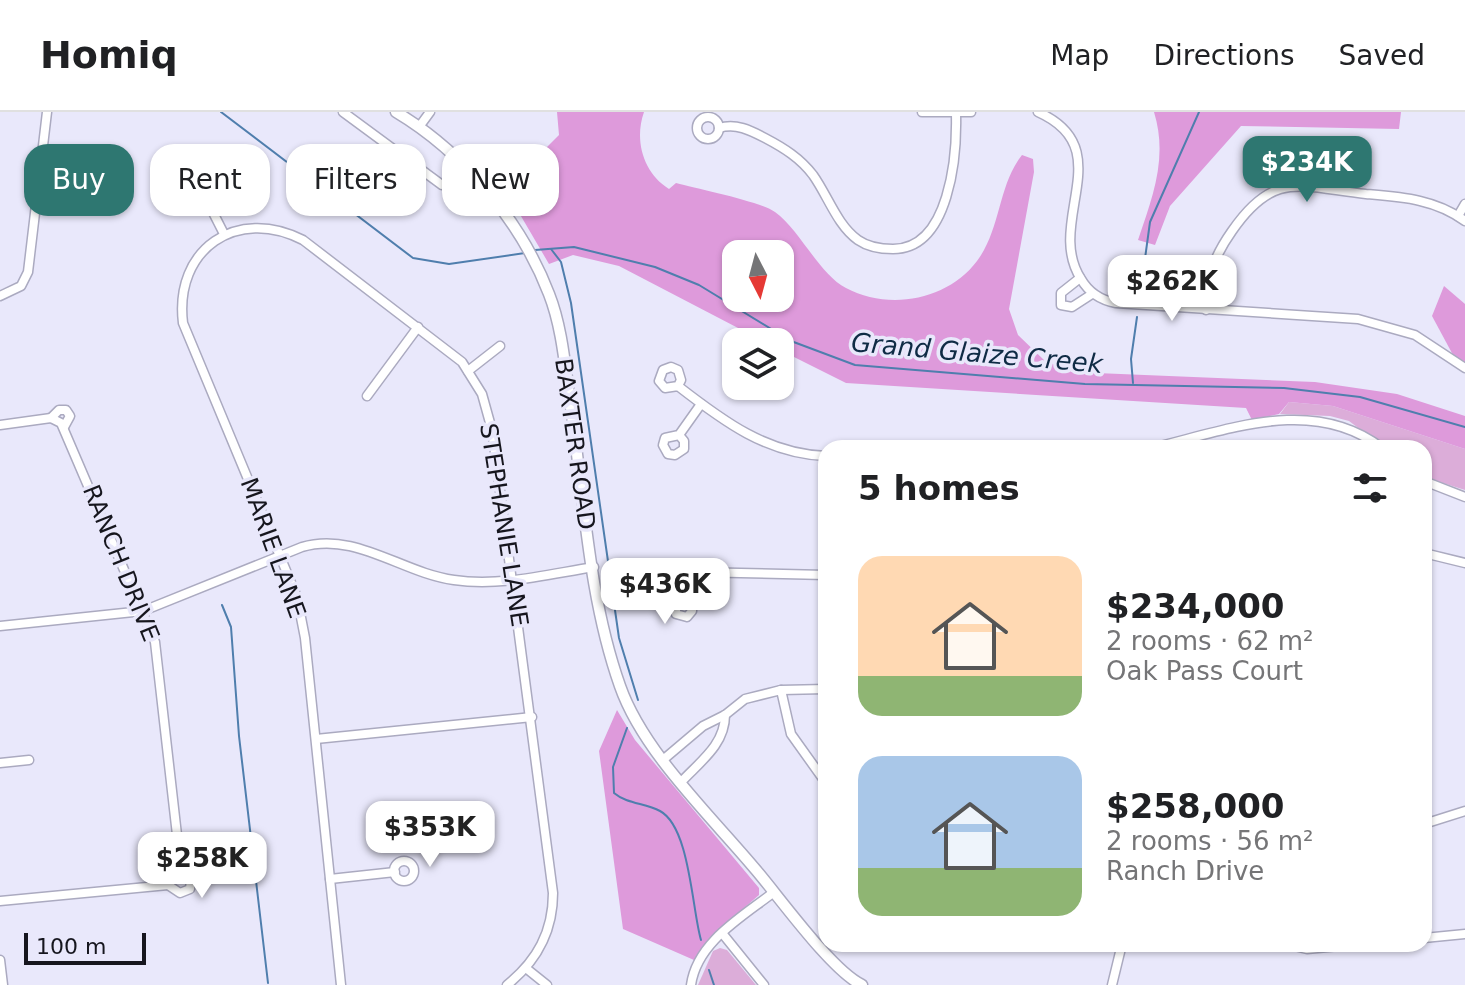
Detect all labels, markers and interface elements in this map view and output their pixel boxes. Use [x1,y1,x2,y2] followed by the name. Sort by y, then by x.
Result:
[40,33,178,77] text: Homiq
[1050,39,1109,72] text: Map
[1153,39,1294,72] text: Directions
[1338,39,1425,72] text: Saved
[1251,136,1363,204] pin: $234K
[24,144,134,216] chip: Buy
[150,144,270,216] chip: Rent
[286,144,426,216] chip: Filters
[442,144,559,216] chip: New
[1261,147,1353,177] text: $234K
[722,240,794,312] north arrow
[722,240,794,400] map controls
[1116,255,1228,323] pin: $262K
[1126,266,1218,296] text: $262K
[850,327,1105,379] water label: Grand Glaize Creek
[722,328,794,400] button: layers
[549,356,601,532] street label: BAXTER ROAD
[474,421,534,629] street label: STEPHANIE LANE
[1348,466,1392,510] icon: filters
[858,468,1020,508] text: 5 homes
[235,474,311,622] street label: MARIE LANE
[77,481,165,645] street label: RANCH DRIVE
[609,558,721,626] pin: $436K
[619,569,711,599] text: $436K
[1106,586,1285,626] text: $234,000
[922,588,1018,684] icon: home
[1106,626,1314,656] text: 2 rooms · 62 m²
[1106,656,1303,686] text: Oak Pass Court
[1106,786,1285,826] text: $258,000
[922,788,1018,884] icon: home
[374,801,486,869] pin: $353K
[384,812,476,842] text: $353K
[1106,826,1314,856] text: 2 rooms · 56 m²
[146,832,258,900] pin: $258K
[156,843,248,873] text: $258K
[1106,856,1264,886] text: Ranch Drive
[24,929,146,965] scale bar
[36,934,106,959] text: 100 m

